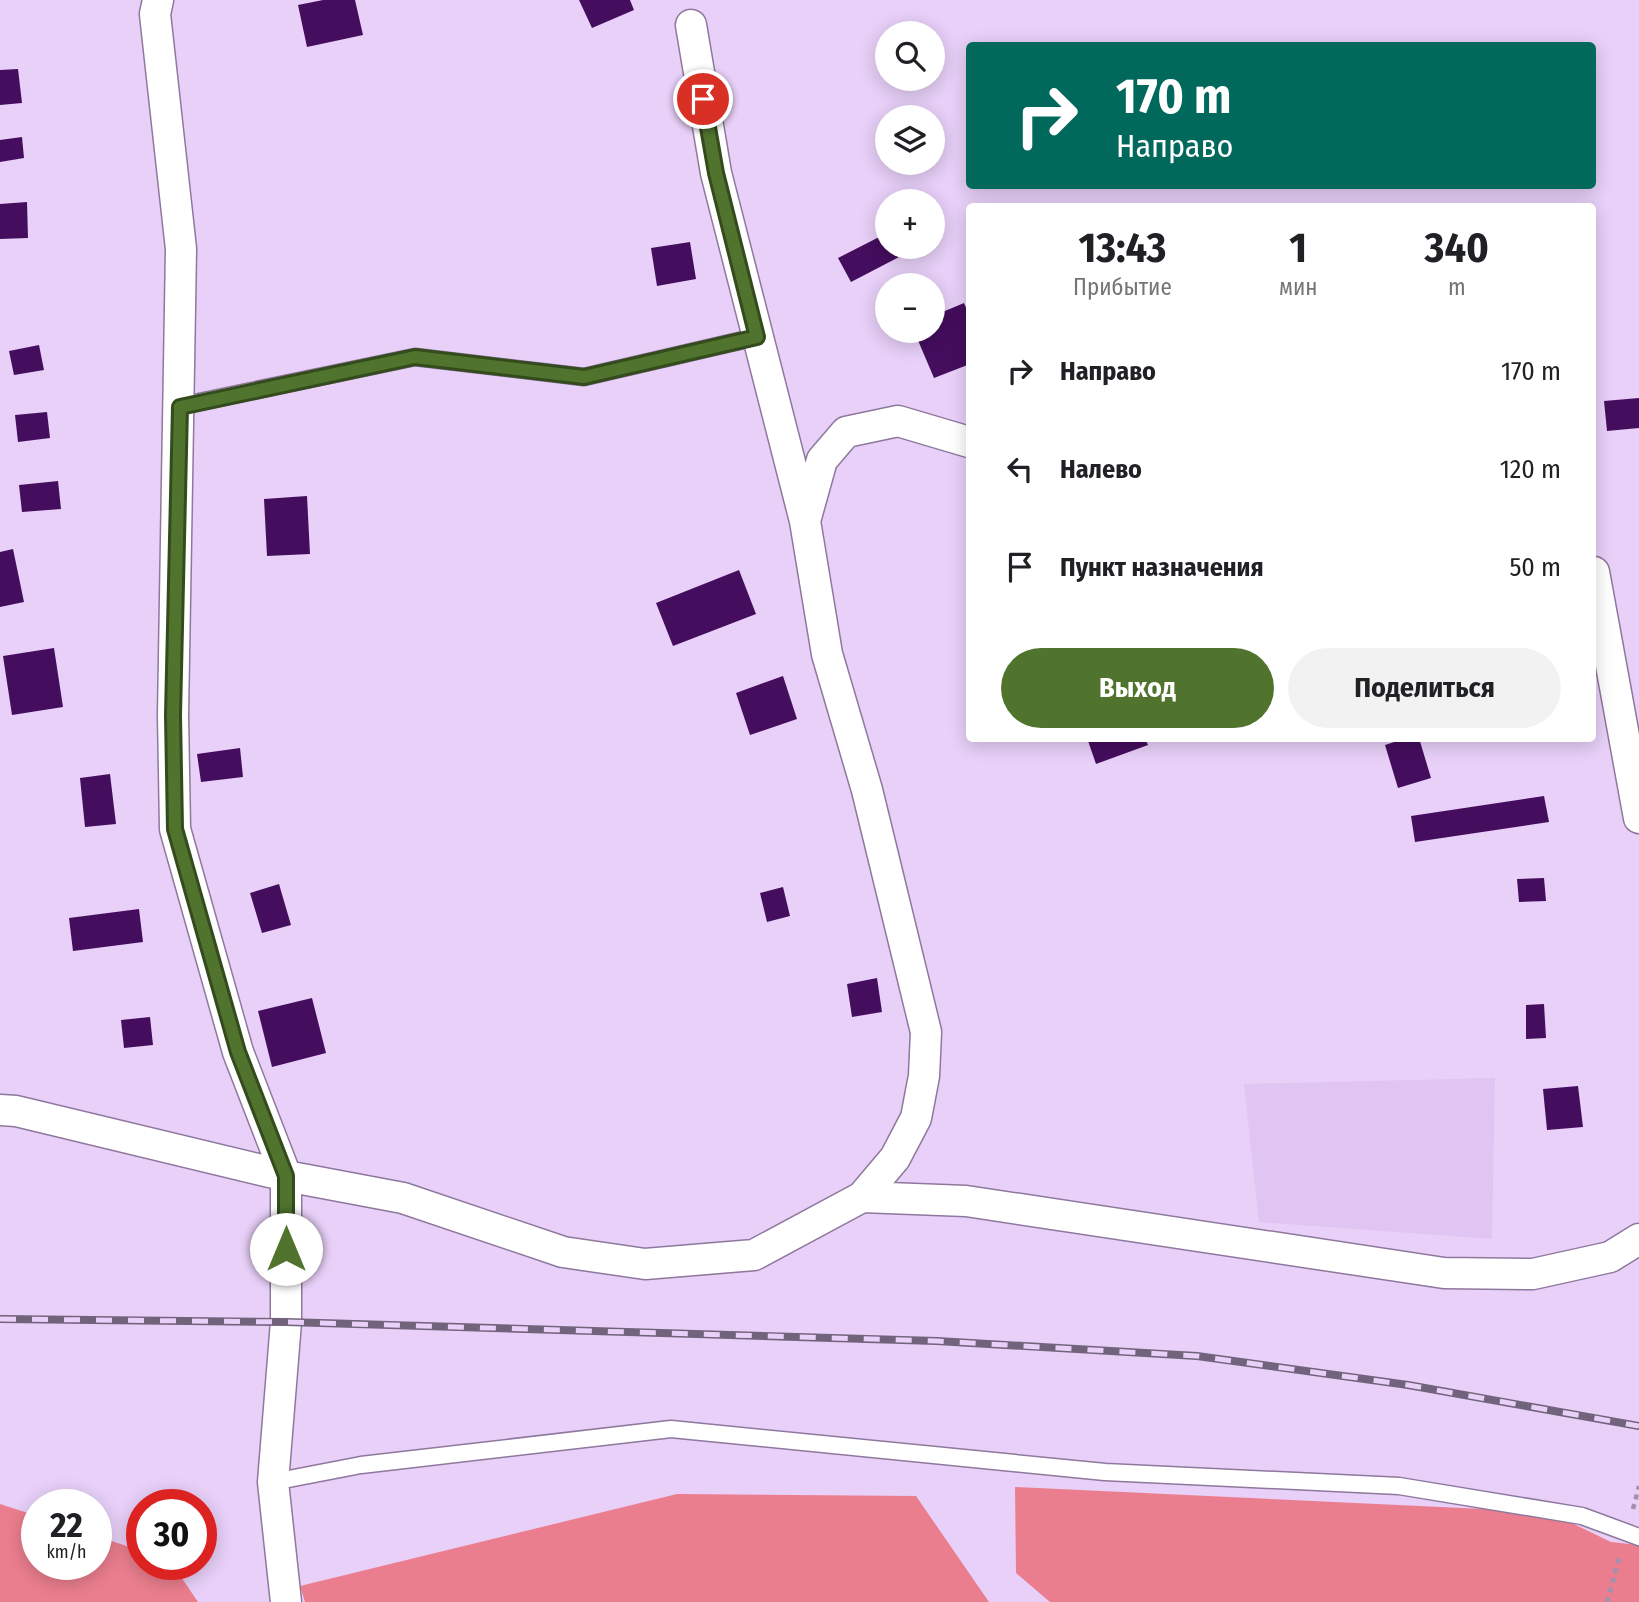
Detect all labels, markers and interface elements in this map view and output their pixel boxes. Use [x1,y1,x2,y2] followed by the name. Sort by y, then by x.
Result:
[875,21,945,343] map controls
[875,21,945,91] button: search
[1116,67,1232,126] text: 170 m
[673,69,733,129] pin
[1001,70,1092,161] icon: right
[684,80,722,118] icon: arrive
[875,105,945,175] button: layers
[1116,127,1233,165] text: Направо
[875,189,945,259] button: +
[1078,223,1166,273] text: 13:43
[1289,223,1307,273] text: 1
[1425,223,1489,273] text: 340
[875,273,945,343] button: −
[1073,273,1172,301] text: Прибытие
[1279,273,1318,301] text: мин
[1448,273,1466,301] text: m
[1001,352,1039,390] icon: right
[1060,356,1156,387] text: Направо
[1501,356,1561,387] text: 170 m
[1001,450,1039,488] icon: left
[1060,454,1142,485] text: Налево
[1500,454,1561,485] text: 120 m
[1001,548,1039,586] icon: arrive
[1060,552,1264,583] text: Пункт назначения
[1509,552,1561,583] text: 50 m
[1001,648,1274,728] button: Выход
[1288,648,1561,728] button: Поделиться
[249,1212,323,1286] position arrow
[126,1489,217,1580] speed limit sign: 30
[50,1504,83,1546] text: 22
[46,1541,87,1563] text: km/h

